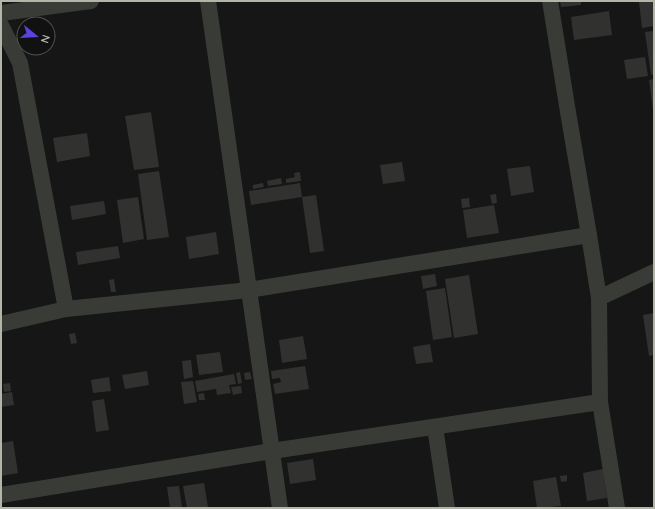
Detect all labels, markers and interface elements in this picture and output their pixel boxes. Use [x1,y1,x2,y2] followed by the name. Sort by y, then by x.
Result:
[16,16,56,56] north arrow
[38,33,53,45] text: N

